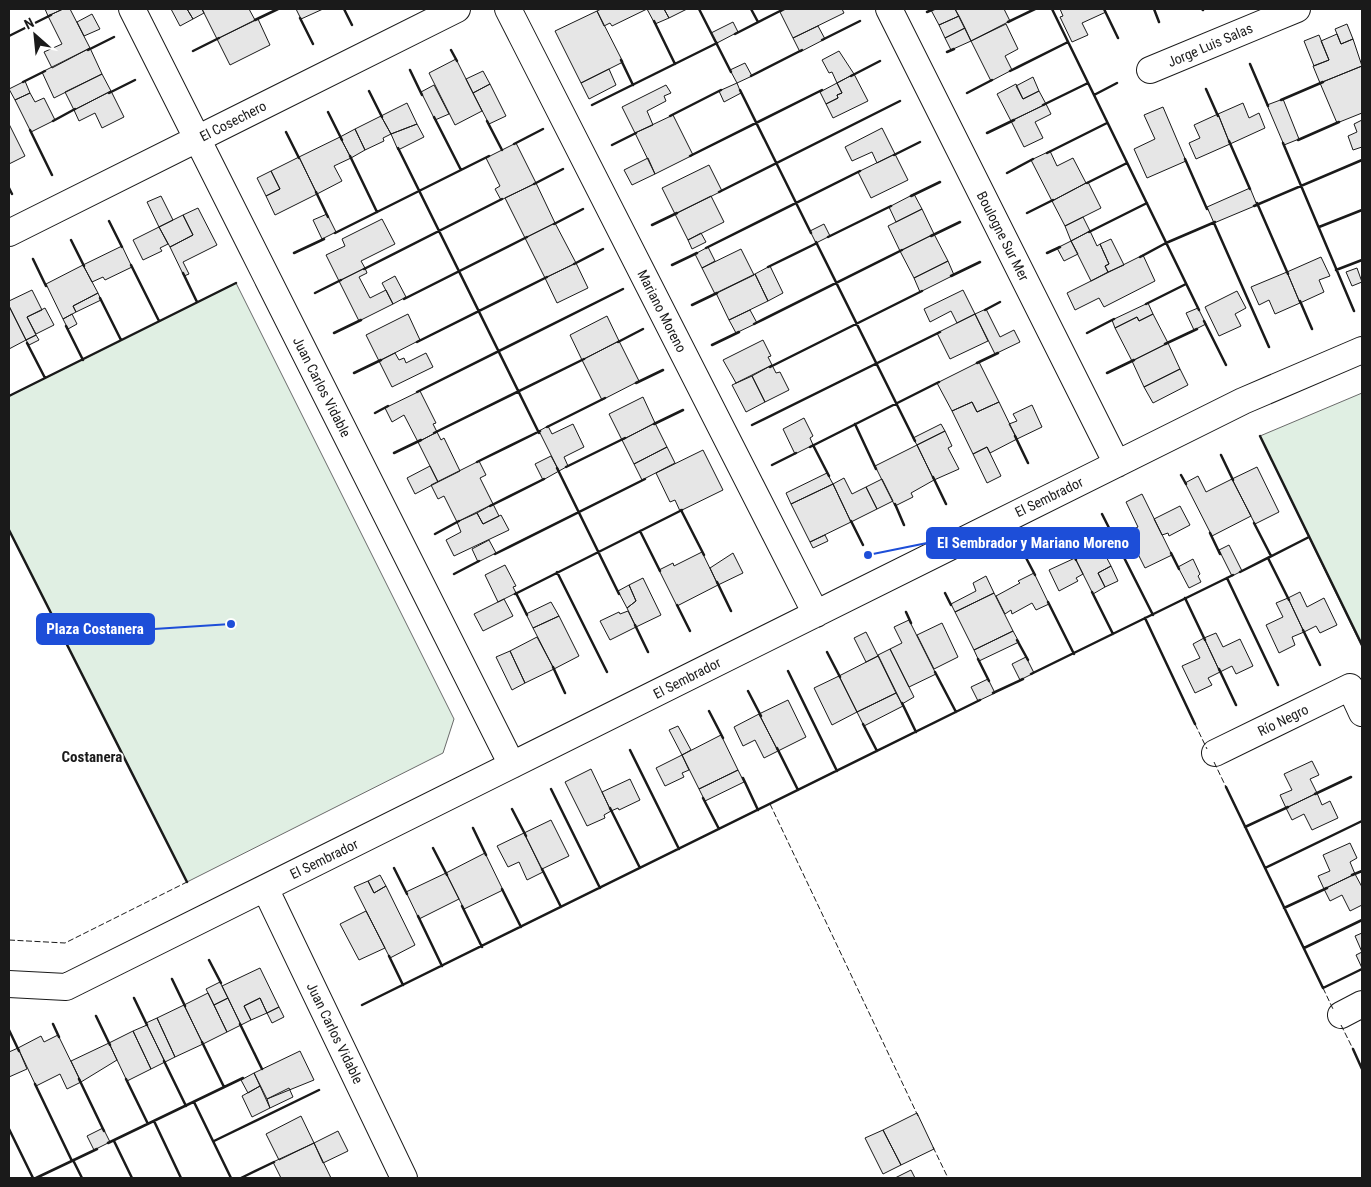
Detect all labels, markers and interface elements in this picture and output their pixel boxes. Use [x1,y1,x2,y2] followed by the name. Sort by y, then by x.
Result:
[10,10,60,60] north arrow
[22,14,37,32] text: N
[1165,20,1255,70] street label: Jorge Luis Salas
[197,97,269,145] street label: El Cosechero
[974,189,1032,283] street label: Boulogne Sur Mer
[634,267,690,355] street label: Mariano Moreno
[290,334,354,440] street label: Juan Carlos Vidable
[1012,474,1086,520] street label: El Sembrador
[927,528,1139,558] callout: El Sembrador y Mariano Moreno
[937,534,1129,552] text: El Sembrador y Mariano Moreno
[37,614,154,644] callout: Plaza Costanera
[46,620,144,638] text: Plaza Costanera
[651,654,723,702] street label: El Sembrador
[1255,701,1311,739] street label: Río Negro
[62,748,122,766] district label: Costanera
[287,836,361,882] street label: El Sembrador
[304,980,367,1087] street label: Juan Carlos Vidable

